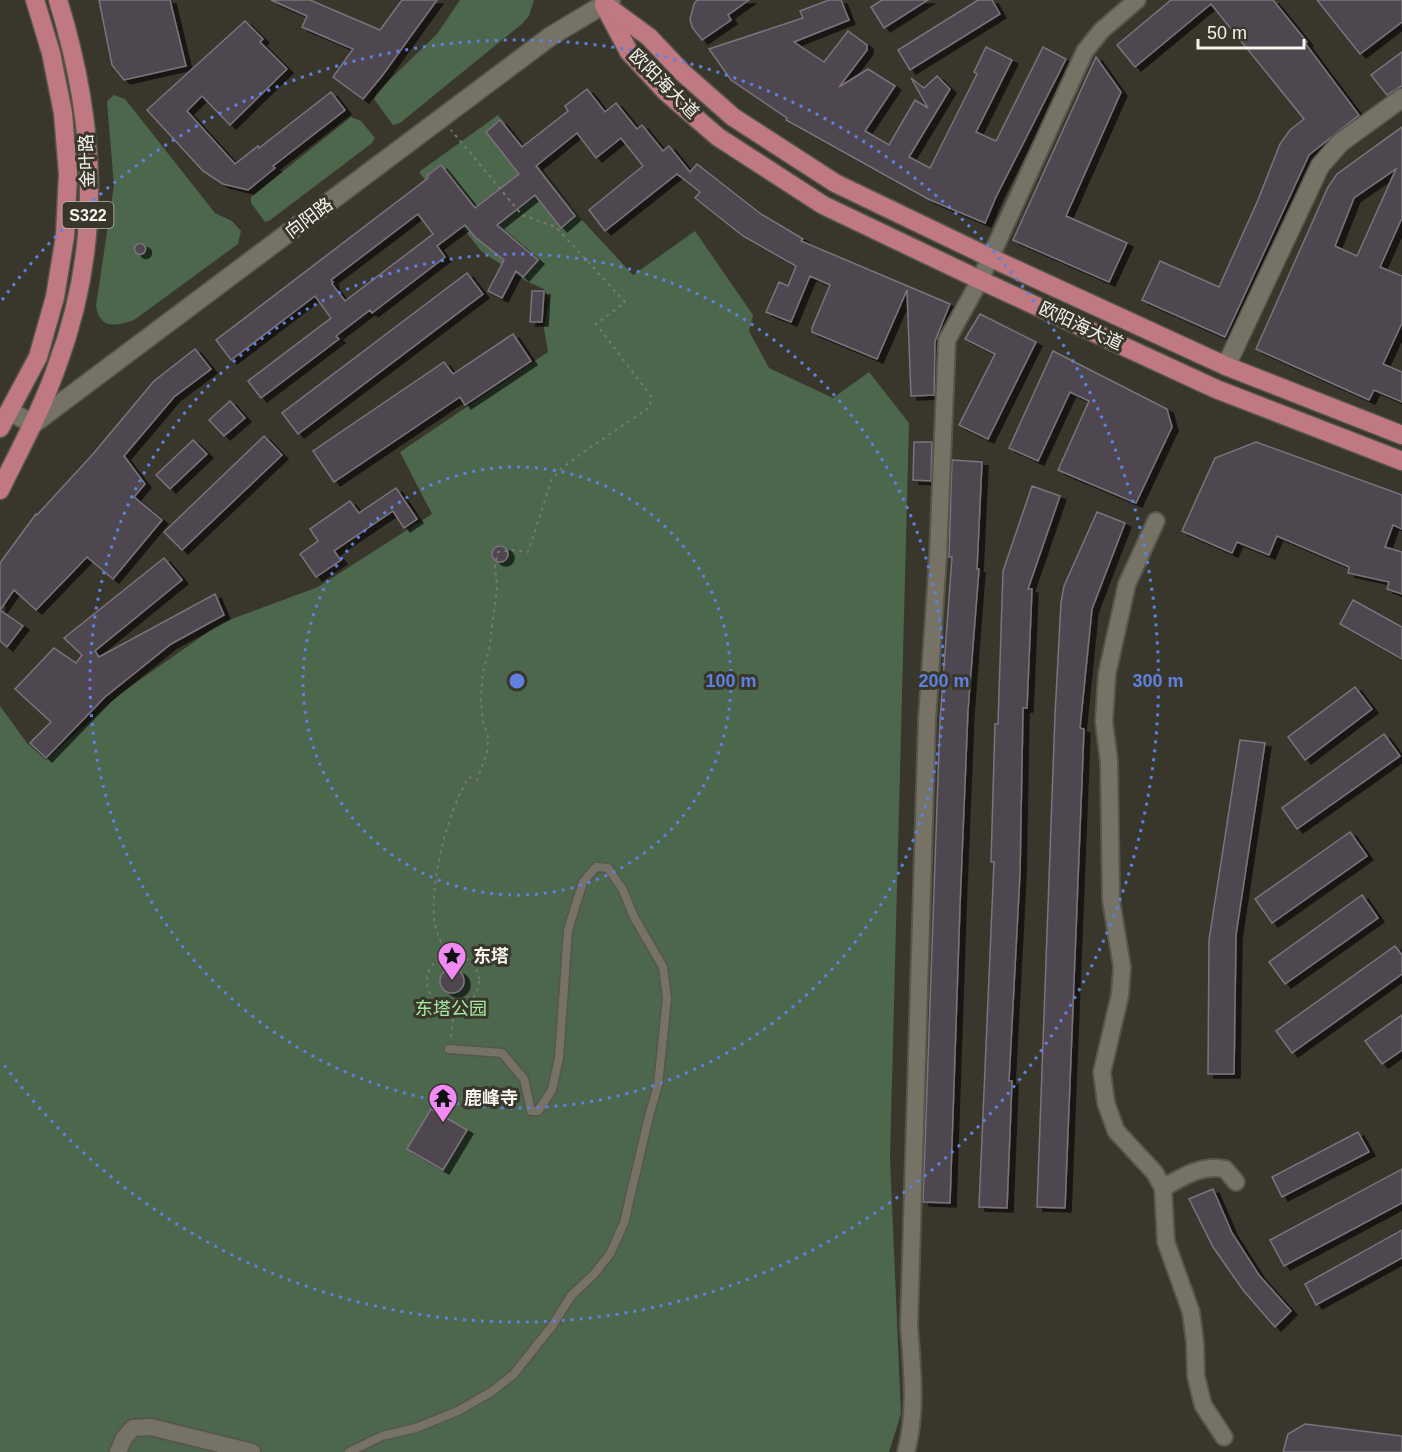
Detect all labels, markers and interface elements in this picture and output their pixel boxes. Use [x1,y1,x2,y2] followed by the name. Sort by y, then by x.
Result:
[1198,12,1304,50] scale bar
[1207,23,1247,43] text: 50 m
[625,45,703,123] street label: 欧阳海大道
[76,134,98,188] street label: 金叶路
[281,194,337,242] street label: 向阳路
[62,202,113,228] road number: S322
[1036,298,1126,354] street label: 欧阳海大道
[507,671,527,691] centre of rings
[705,671,757,691] text: 100 m
[918,671,970,691] text: 200 m
[1132,671,1184,691] text: 300 m
[436,940,468,982] place icon: 东塔
[473,946,509,966] place label: 东塔
[415,999,487,1019] park label: 东塔公园
[427,1082,459,1124] temple icon: 鹿峰寺
[464,1088,518,1108] place label: 鹿峰寺

